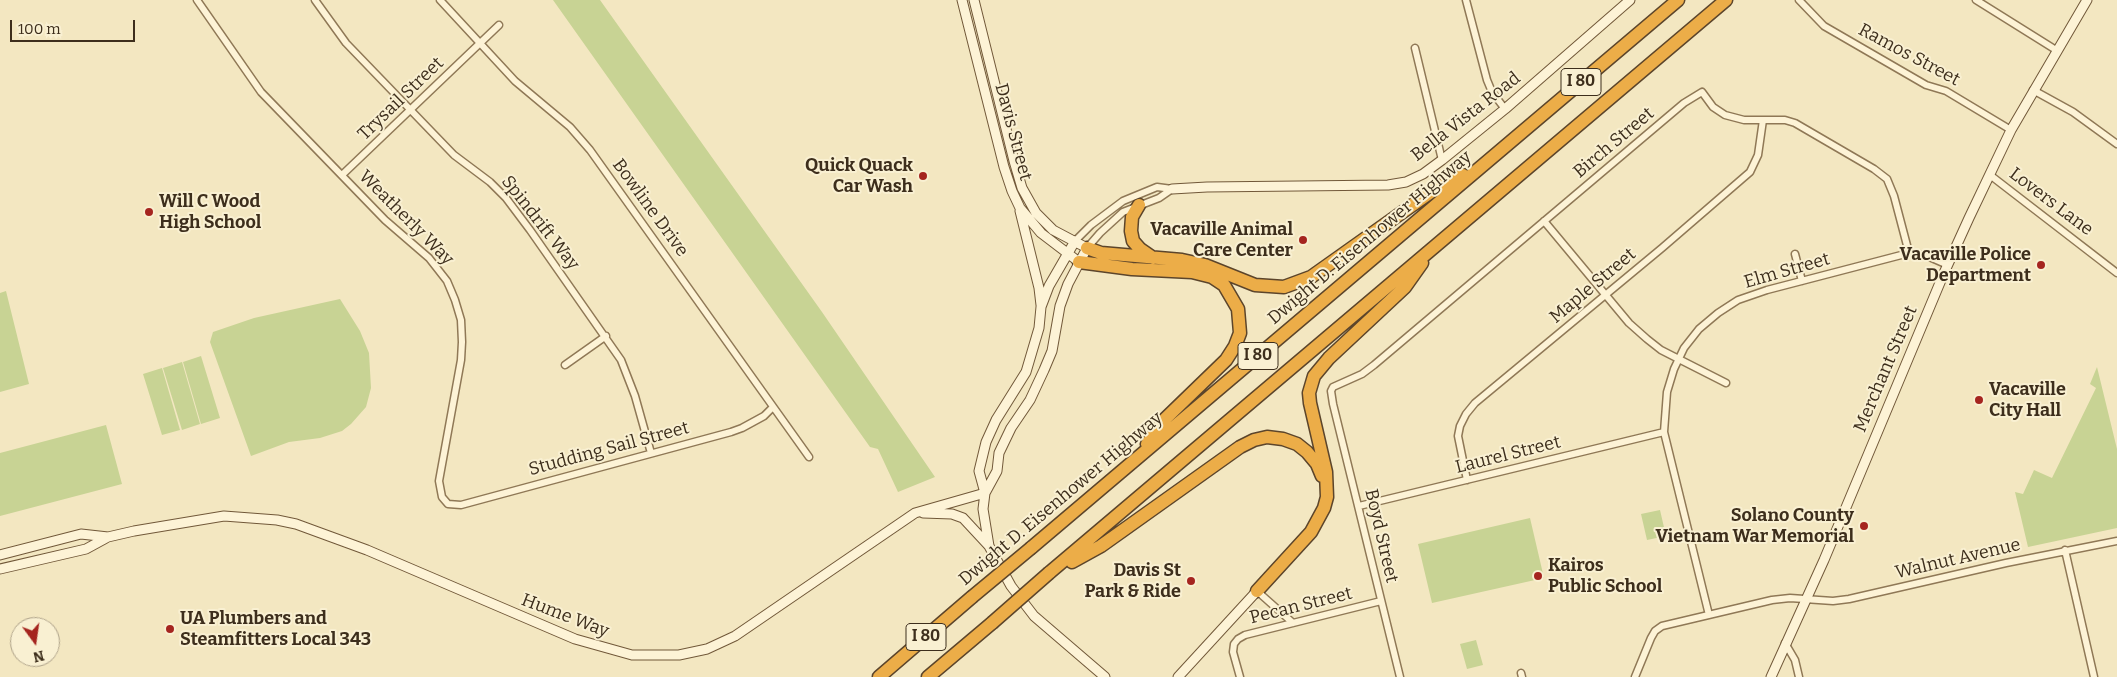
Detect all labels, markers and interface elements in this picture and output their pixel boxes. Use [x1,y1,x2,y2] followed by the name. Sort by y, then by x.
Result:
[12,10,138,42] scale bar
[1855,19,1963,91] street label: Ramos Street
[18,20,61,38] text: 100 m
[354,53,448,145] street label: Trysail Street
[1407,68,1525,166] street label: Bella Vista Road
[1561,68,1601,95] road number: I 80
[990,81,1036,183] street label: Davis Street
[1569,103,1659,183] street label: Birch Street
[1264,146,1476,330] street label: Dwight D. Eisenhower Highway
[607,155,693,261] street label: Bowline Drive
[805,155,913,198] place label: Quick Quack Car Wash
[2005,163,2097,241] street label: Lovers Lane
[354,166,458,270] street label: Weatherly Way
[917,170,929,182] marker: Quick Quack Car Wash
[496,172,584,274] street label: Spindrift Way
[159,191,261,233] place label: Will C Wood High School
[143,206,155,218] marker: Will C Wood High School
[1150,219,1293,262] place label: Vacaville Animal Care Center
[1297,234,1309,246] marker: Vacaville Animal Care Center
[1546,244,1640,328] street label: Maple Street
[1900,244,2031,286] place label: Vacaville Police Department
[1742,248,1832,294] street label: Elm Street
[2035,259,2047,271] marker: Vacaville Police Department
[1850,302,1922,436] street label: Merchant Street
[1238,342,1278,370] road number: I 80
[1989,379,2066,422] place label: Vacaville City Hall
[1973,394,1985,406] marker: Vacaville City Hall
[955,407,1167,591] street label: Dwight D. Eisenhower Highway
[526,417,692,481] street label: Studding Sail Street
[1453,431,1563,479] street label: Laurel Street
[1360,487,1402,585] street label: Boyd Street
[1655,505,1854,548] place label: Solano County Vietnam War Memorial
[1858,520,1870,532] marker: Solano County Vietnam War Memorial
[1893,534,2023,584] street label: Walnut Avenue
[1548,555,1662,598] place label: Kairos Public School
[1084,560,1181,602] place label: Davis St Park & Ride
[1532,570,1544,582] marker: Kairos Public School
[1185,575,1197,587] marker: Davis St Park & Ride
[1248,583,1354,629] street label: Pecan Street
[518,589,612,643] street label: Hume Way
[180,608,371,650] place label: UA Plumbers and Steamfitters Local 343
[10,617,60,667] north arrow
[164,623,176,635] marker: UA Plumbers and Steamfitters Local 343
[906,624,946,650] road number: I 80
[31,647,46,666] text: N

